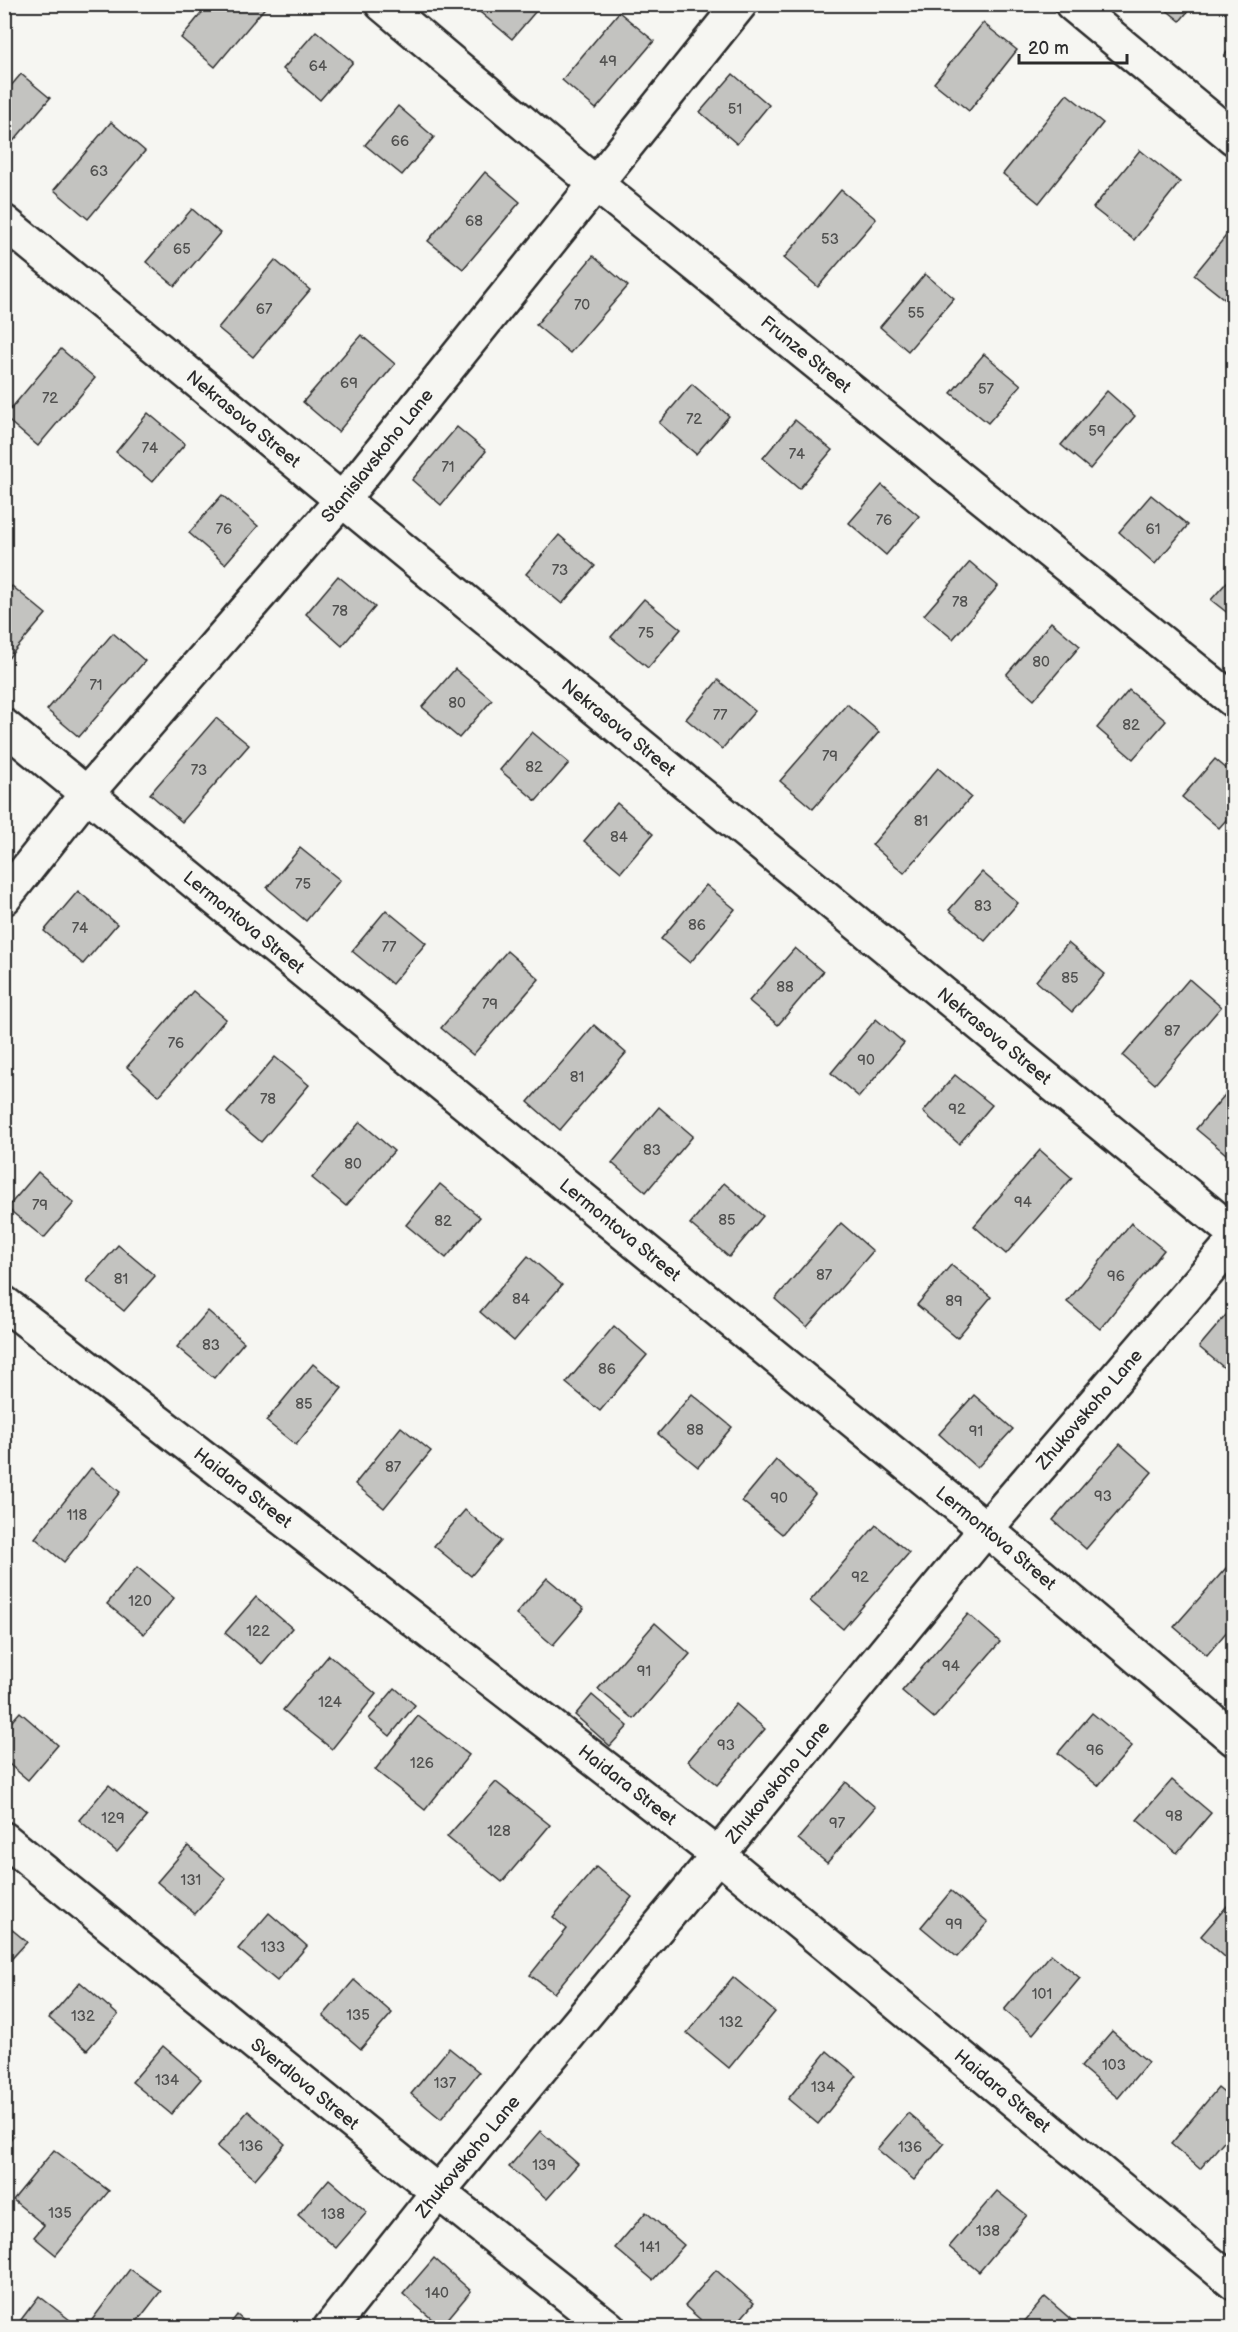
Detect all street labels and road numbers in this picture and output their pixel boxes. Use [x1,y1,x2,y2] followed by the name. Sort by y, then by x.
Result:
[756,312,856,398] street label: Frunze Street
[182,366,305,472] street label: Nekrasova Street
[317,385,438,527] street label: Stanislavskoho Lane
[557,675,680,781] street label: Nekrasova Street
[179,867,309,979] street label: Lermontova Street
[933,984,1056,1090] street label: Nekrasova Street
[555,1175,685,1286] street label: Lermontova Street
[1031,1345,1147,1475] street label: Zhukovskoho Lane
[189,1444,296,1533] street label: Haidara Street
[931,1482,1060,1595] street label: Lermontova Street
[721,1717,835,1849] street label: Zhukovskoho Lane
[574,1741,681,1830] street label: Haidara Street
[246,2034,363,2135] street label: Sverdlova Street
[950,2045,1055,2137] street label: Haidara Street
[411,2091,525,2223] street label: Zhukovskoho Lane

